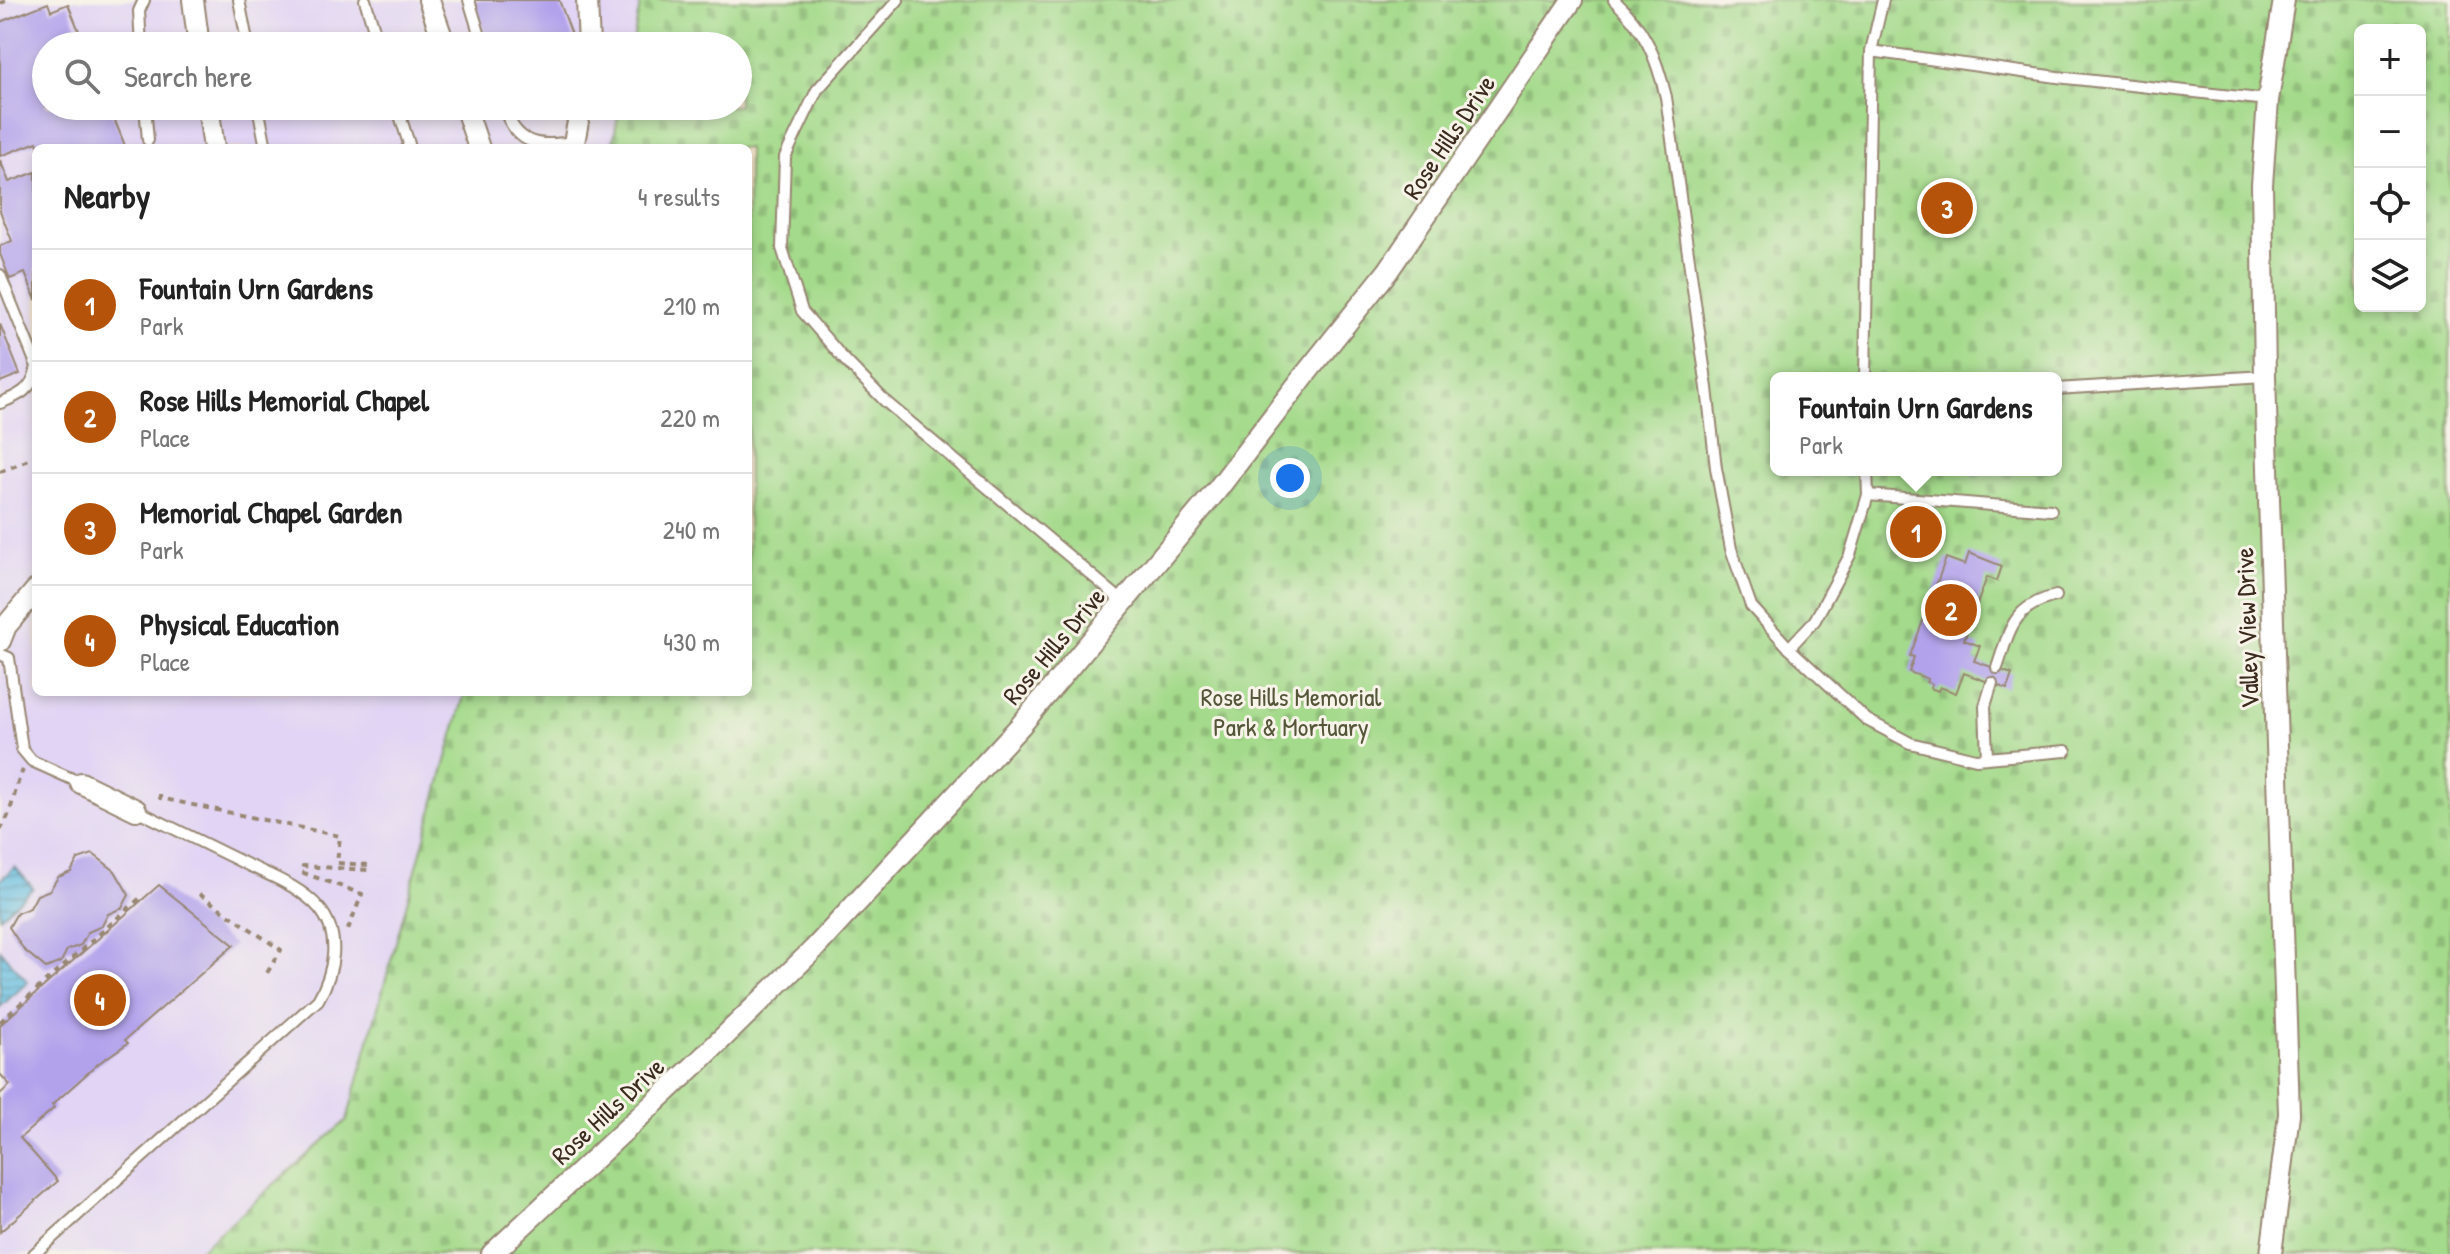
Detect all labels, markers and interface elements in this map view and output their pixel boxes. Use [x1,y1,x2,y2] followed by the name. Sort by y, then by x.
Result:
[2354,24,2426,312] map controls
[2354,24,2426,96] button: +
[32,32,752,120] search box
[60,54,104,98] icon: search
[124,56,252,96] text: Search here
[1394,68,1503,206] street label: Rose Hills Drive
[2354,96,2426,168] button: −
[2354,168,2426,240] button: locate
[64,173,150,219] text: Nearby
[1921,178,1973,238] pin: 3
[638,179,720,214] text: 4 results
[2354,240,2426,312] button: layers
[140,268,373,308] text: Fountain Urn Gardens
[85,288,95,323] text: 1
[663,288,720,323] text: 210 m
[140,308,184,343] text: Park
[1770,372,2062,476] popup
[140,380,429,420] text: Rose Hills Memorial Chapel
[1799,387,2033,427] text: Fountain Urn Gardens
[84,400,96,435] text: 2
[660,400,720,435] text: 220 m
[140,420,190,455] text: Place
[1799,427,1843,462] text: Park
[1270,458,1310,498] your location
[140,492,403,532] text: Memorial Chapel Garden
[1890,502,1942,562] pin: 1
[84,512,96,547] text: 3
[663,512,720,547] text: 240 m
[140,532,184,567] text: Park
[2226,547,2267,709] street label: Valley View Drive
[994,580,1113,712] street label: Rose Hills Drive
[1925,580,1977,640] pin: 2
[140,604,339,644] text: Physical Education
[85,624,95,659] text: 4
[663,624,720,659] text: 430 m
[140,644,190,679] text: Place
[1201,679,1381,744] park label: Rose Hills Memorial Park & Mortuary
[74,970,126,1030] pin: 4
[544,1049,672,1172] street label: Rose Hills Drive

